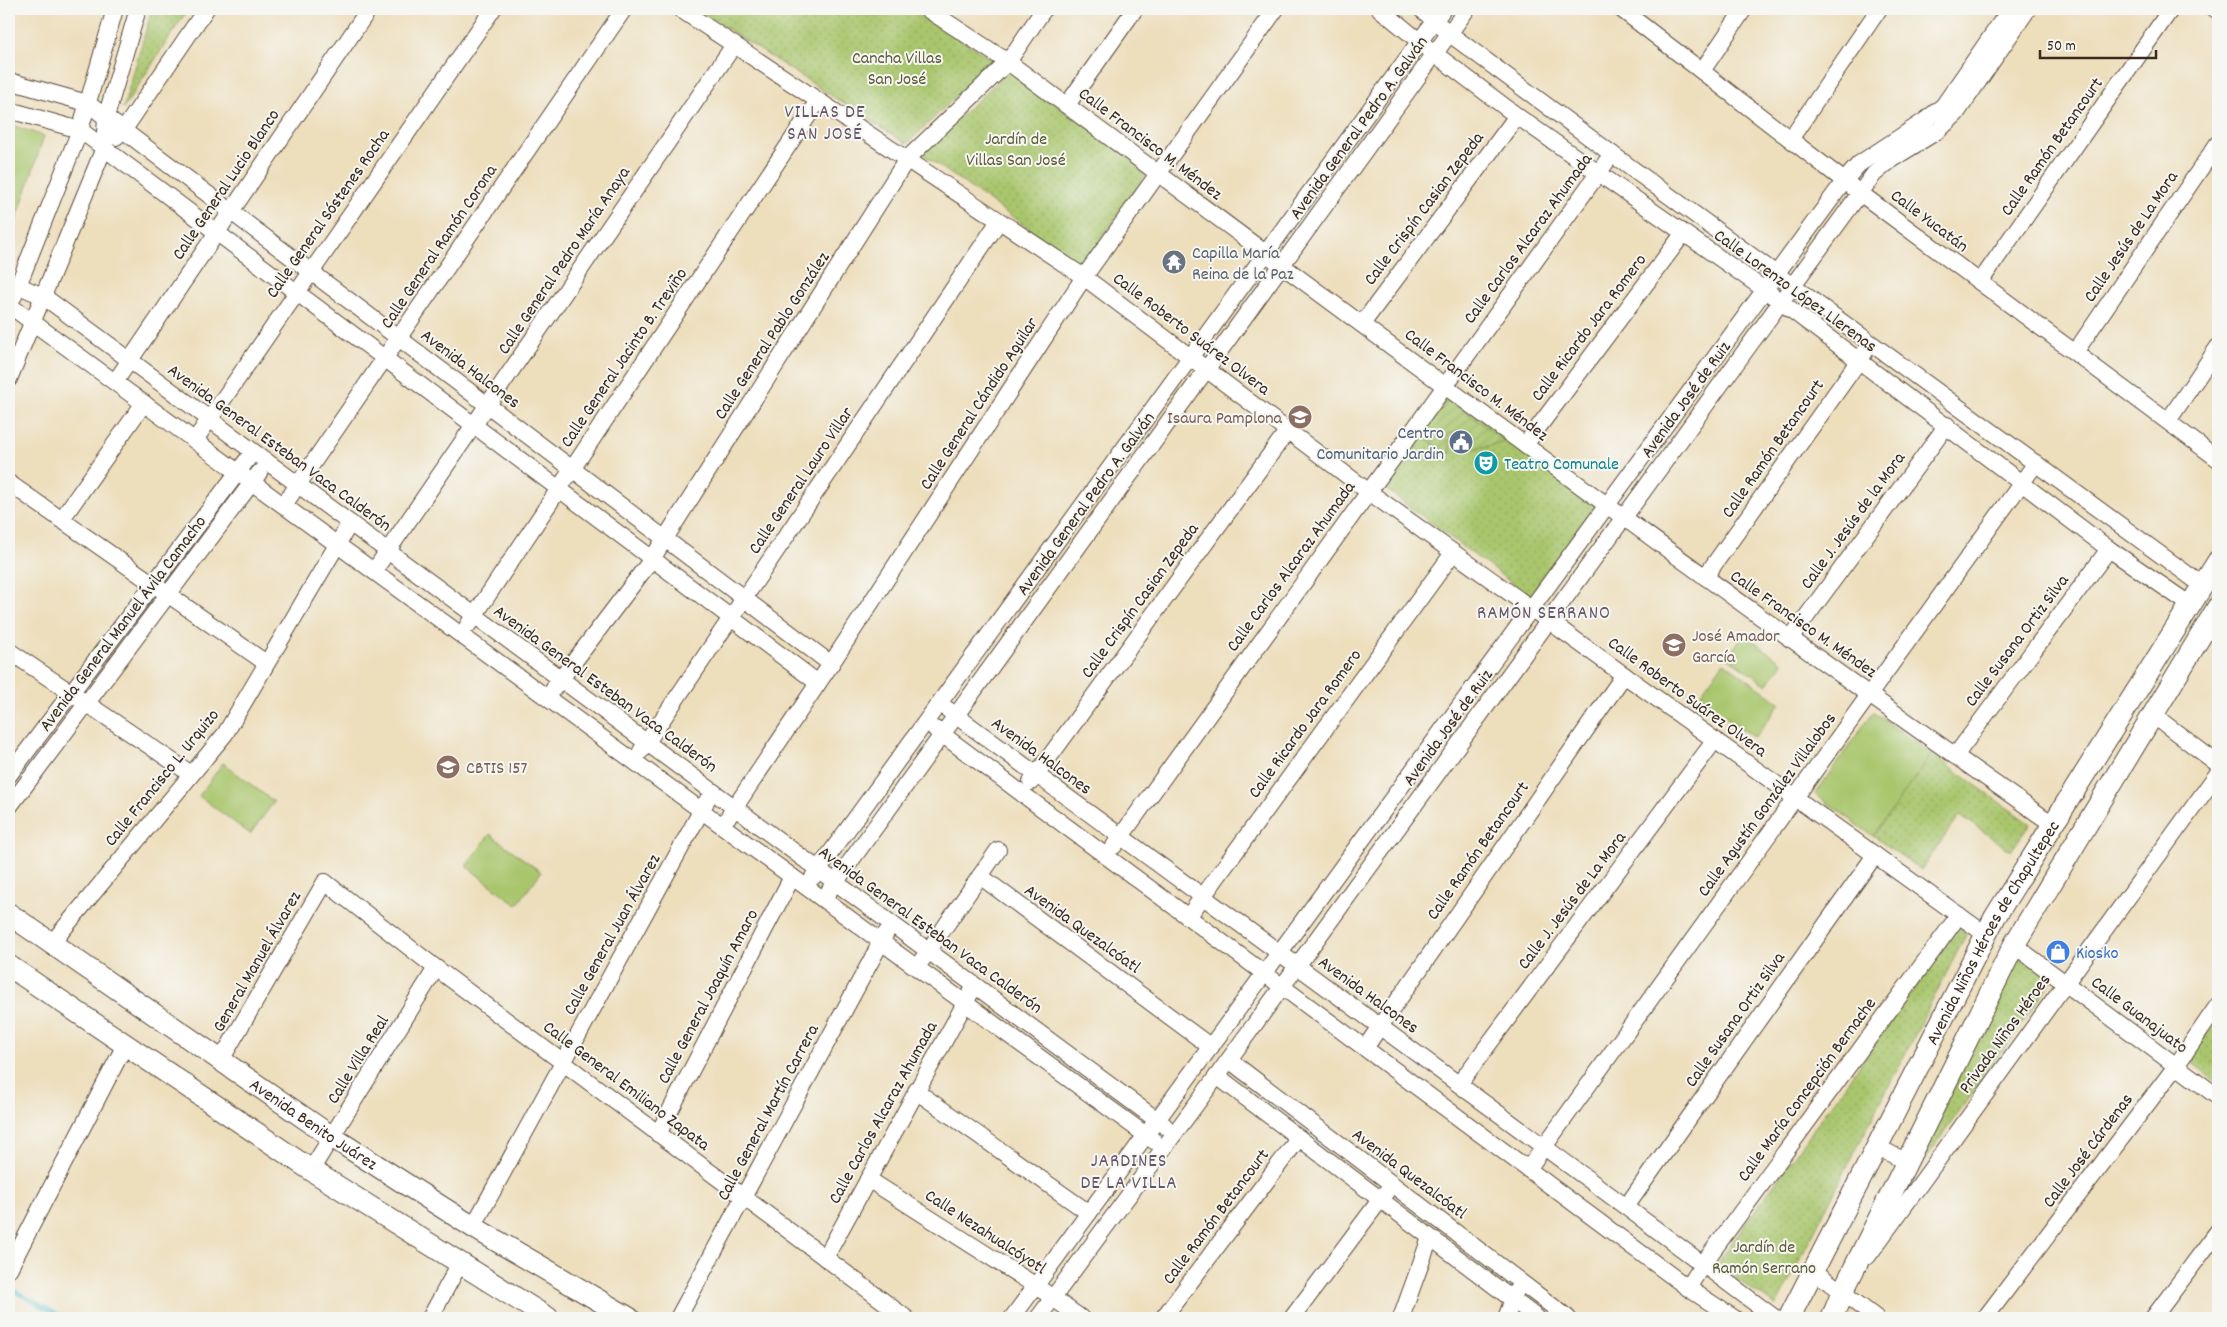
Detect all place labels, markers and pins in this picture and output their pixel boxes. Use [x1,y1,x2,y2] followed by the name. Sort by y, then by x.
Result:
[1192,242,1294,288] place label: Capilla María Reina de la Paz
[1161,249,1187,275] temple icon: Capilla María Reina de la Paz
[1287,404,1313,430] school or university icon: Isaura Pamplona
[1167,407,1283,432] place label: Isaura Pamplona
[1316,422,1444,468] place label: Centro Comunitario Jardin
[1448,429,1474,455] public building icon: Centro Comunitario Jardin
[1473,450,1499,476] theatre icon: Teatro Comunale
[1504,453,1619,478] place label: Teatro Comunale
[1692,625,1780,671] place label: José Amador García
[1661,632,1687,658] school or university icon: José Amador García
[435,754,461,780] school or university icon: CBTIS 157
[466,757,528,782] place label: CBTIS 157
[2045,939,2071,965] shop icon: Kiosko
[2076,942,2119,967] place label: Kiosko

